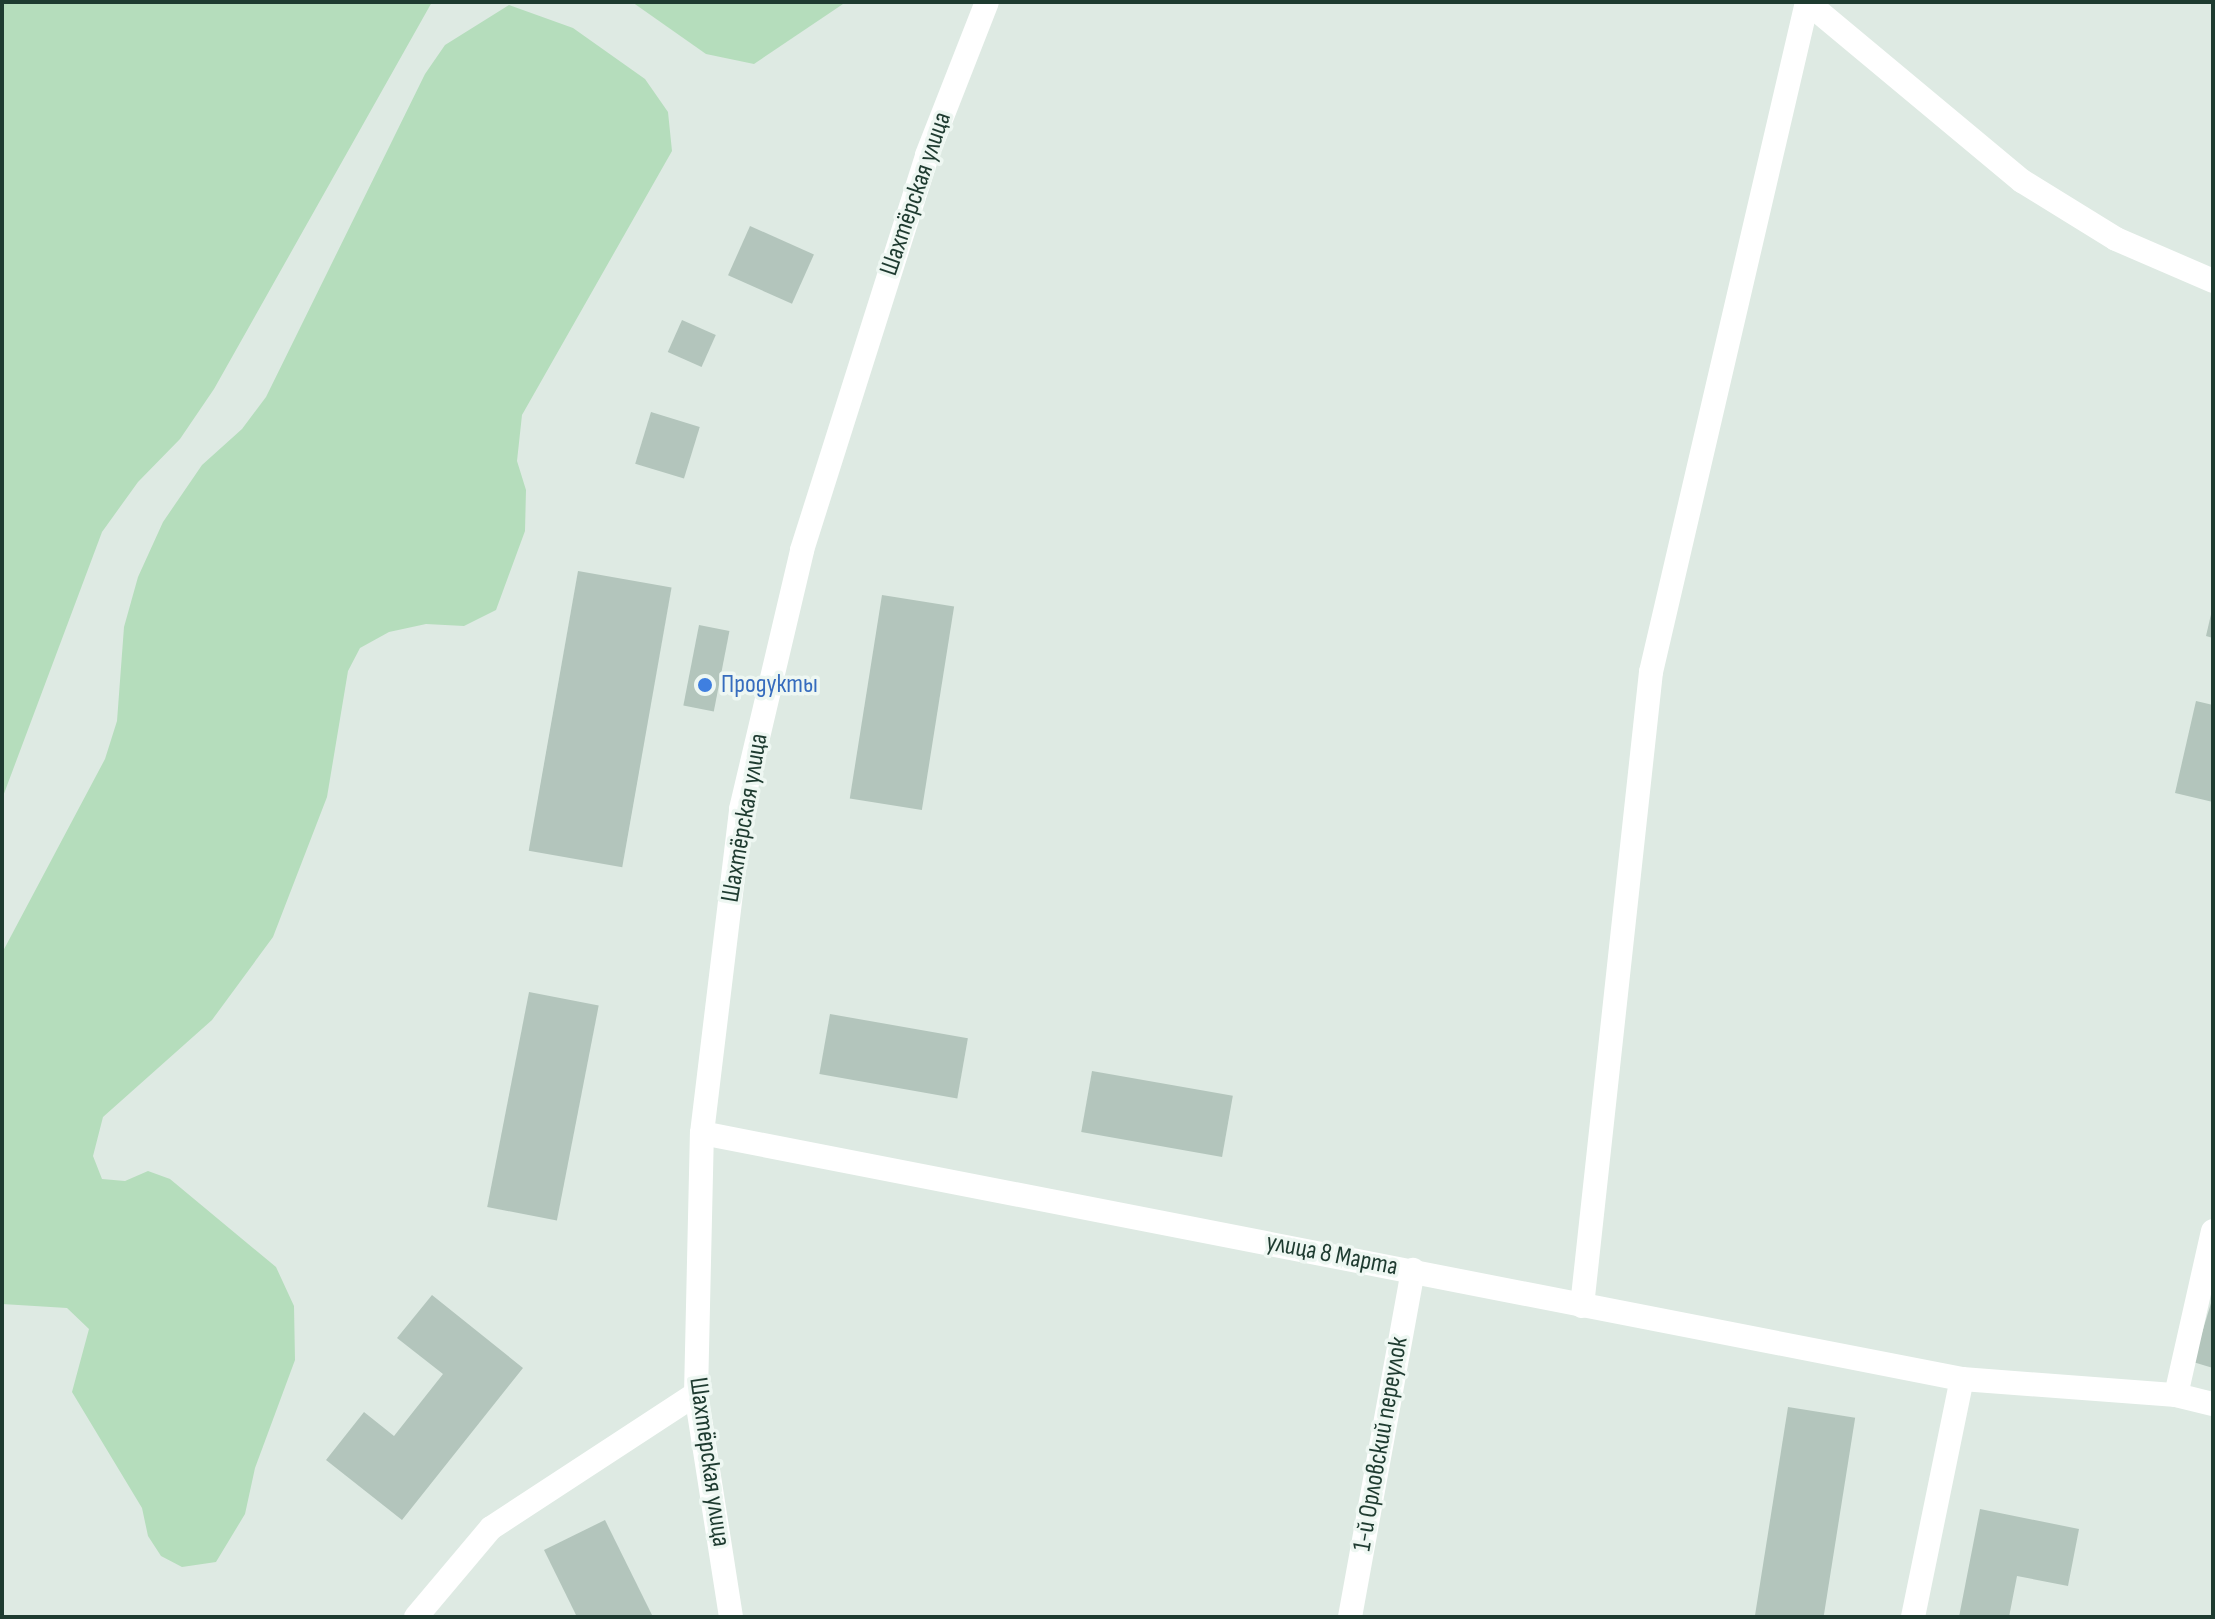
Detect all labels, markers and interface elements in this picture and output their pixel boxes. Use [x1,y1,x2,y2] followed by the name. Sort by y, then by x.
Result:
[873,108,959,280] street label: Шахтёрская улица
[721,669,818,701] place label: Продукты
[696,676,714,694] marker: Продукты
[715,731,775,905] street label: Шахтёрская улица
[1264,1227,1400,1283] street label: улица 8 Марта
[1347,1335,1415,1553] street label: 1-й Орловский переулок
[682,1375,736,1549] street label: Шахтёрская улица

